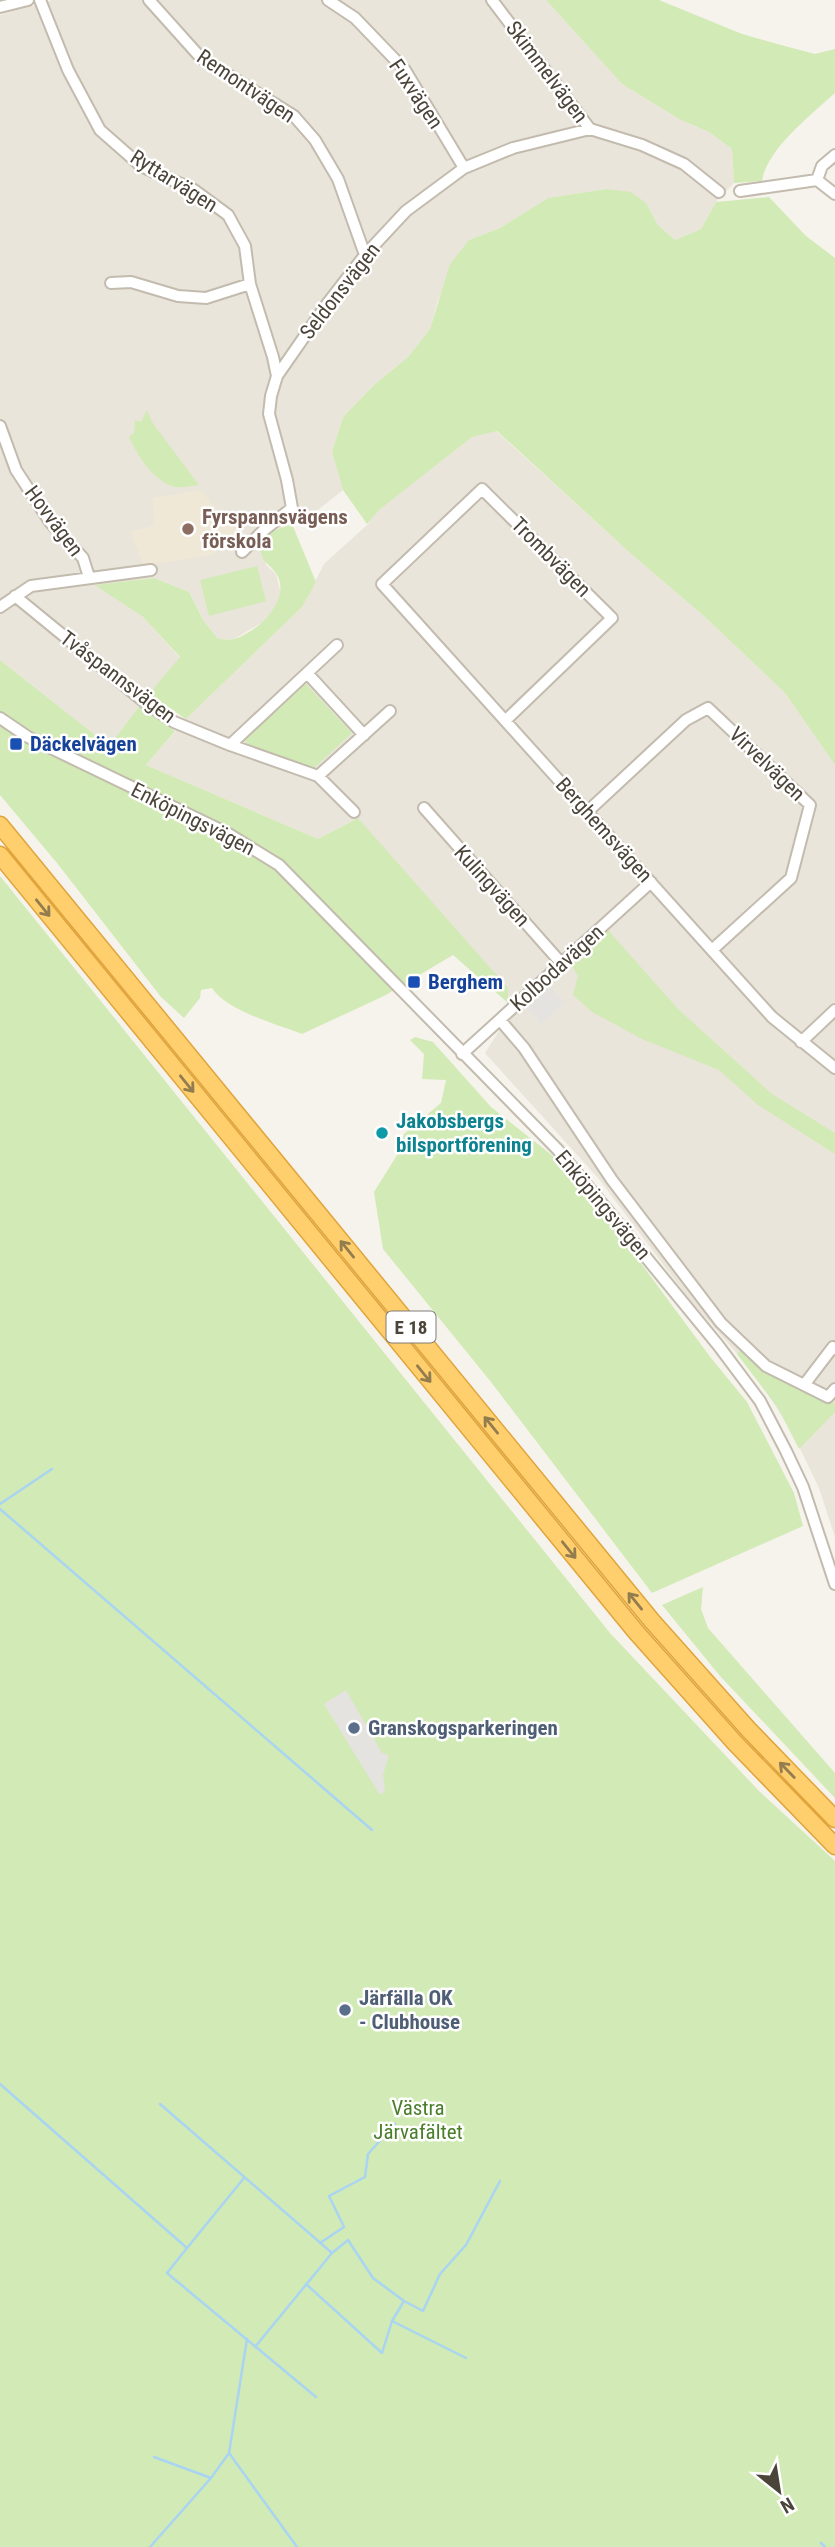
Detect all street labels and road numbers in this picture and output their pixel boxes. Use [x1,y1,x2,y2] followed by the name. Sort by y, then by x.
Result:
[501,17,593,127] street label: Skimmelvägen
[192,44,300,128] street label: Remontvägen
[384,55,448,133] street label: Fuxvägen
[126,145,222,217] street label: Ryttarvägen
[295,238,385,344] street label: Seldonsvägen
[20,481,88,561] street label: Hovvägen
[506,512,596,602] street label: Trombvägen
[56,626,180,728] street label: Tvåspannsvägen
[724,722,810,806] street label: Virvelvägen
[551,773,657,887] street label: Berghemsvägen
[127,778,259,860] street label: Enköpingsvägen
[449,841,535,931] street label: Kulingvägen
[505,920,609,1016] street label: Kolbodavägen
[550,1146,656,1264] street label: Enköpingsvägen
[386,1312,436,1343] road number: E 18

